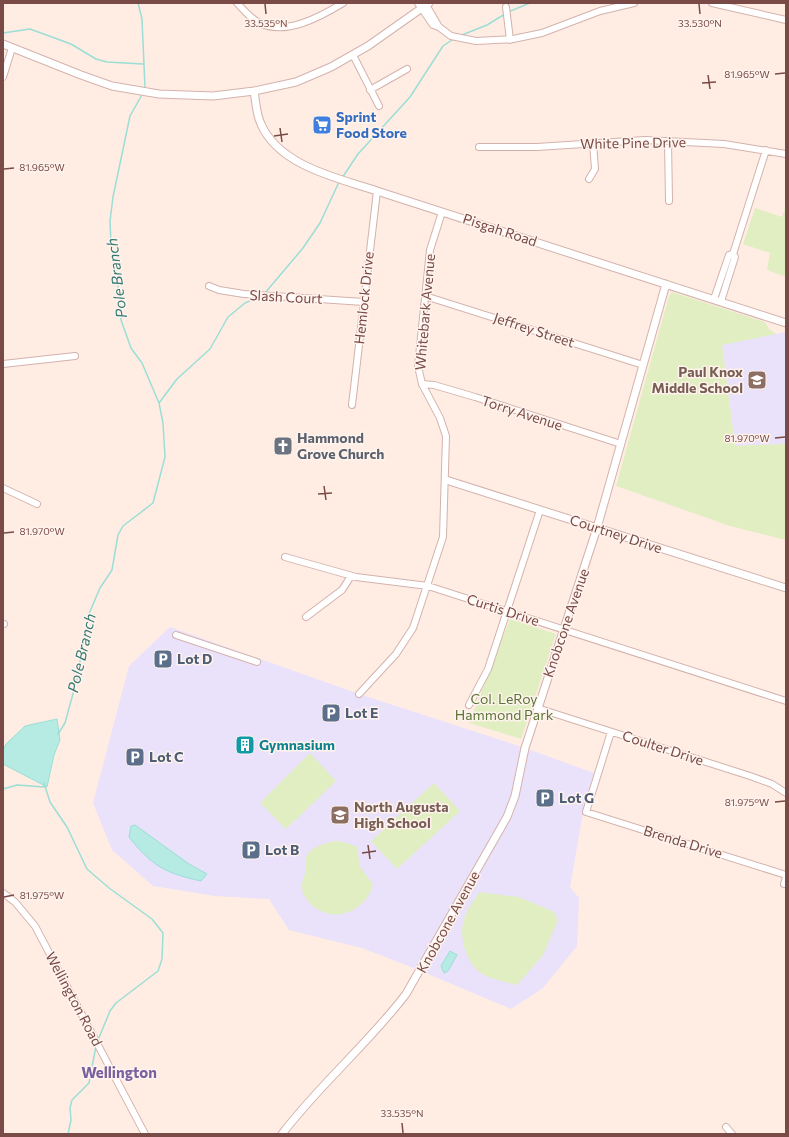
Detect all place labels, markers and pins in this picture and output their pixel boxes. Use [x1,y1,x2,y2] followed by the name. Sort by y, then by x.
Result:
[336,108,407,141] place label: Sprint Food Store
[311,114,333,136] supermarket icon: Sprint Food Store
[652,363,743,396] place label: Paul Knox Middle School
[746,369,768,391] school or university icon: Paul Knox Middle School
[297,429,384,462] place label: Hammond Grove Church
[272,435,294,457] church icon: Hammond Grove Church
[152,648,174,670] parking icon: Lot D
[177,650,212,667] place label: Lot D
[320,702,342,724] parking icon: Lot E
[345,704,378,721] place label: Lot E
[234,734,256,756] building icon: Gymnasium
[259,736,335,753] place label: Gymnasium
[124,746,146,768] parking icon: Lot C
[149,748,184,765] place label: Lot C
[534,787,556,809] parking icon: Lot G
[559,789,594,806] place label: Lot G
[354,798,449,831] place label: North Augusta High School
[329,804,351,826] school or university icon: North Augusta High School
[240,839,262,861] parking icon: Lot B
[265,841,299,858] place label: Lot B

